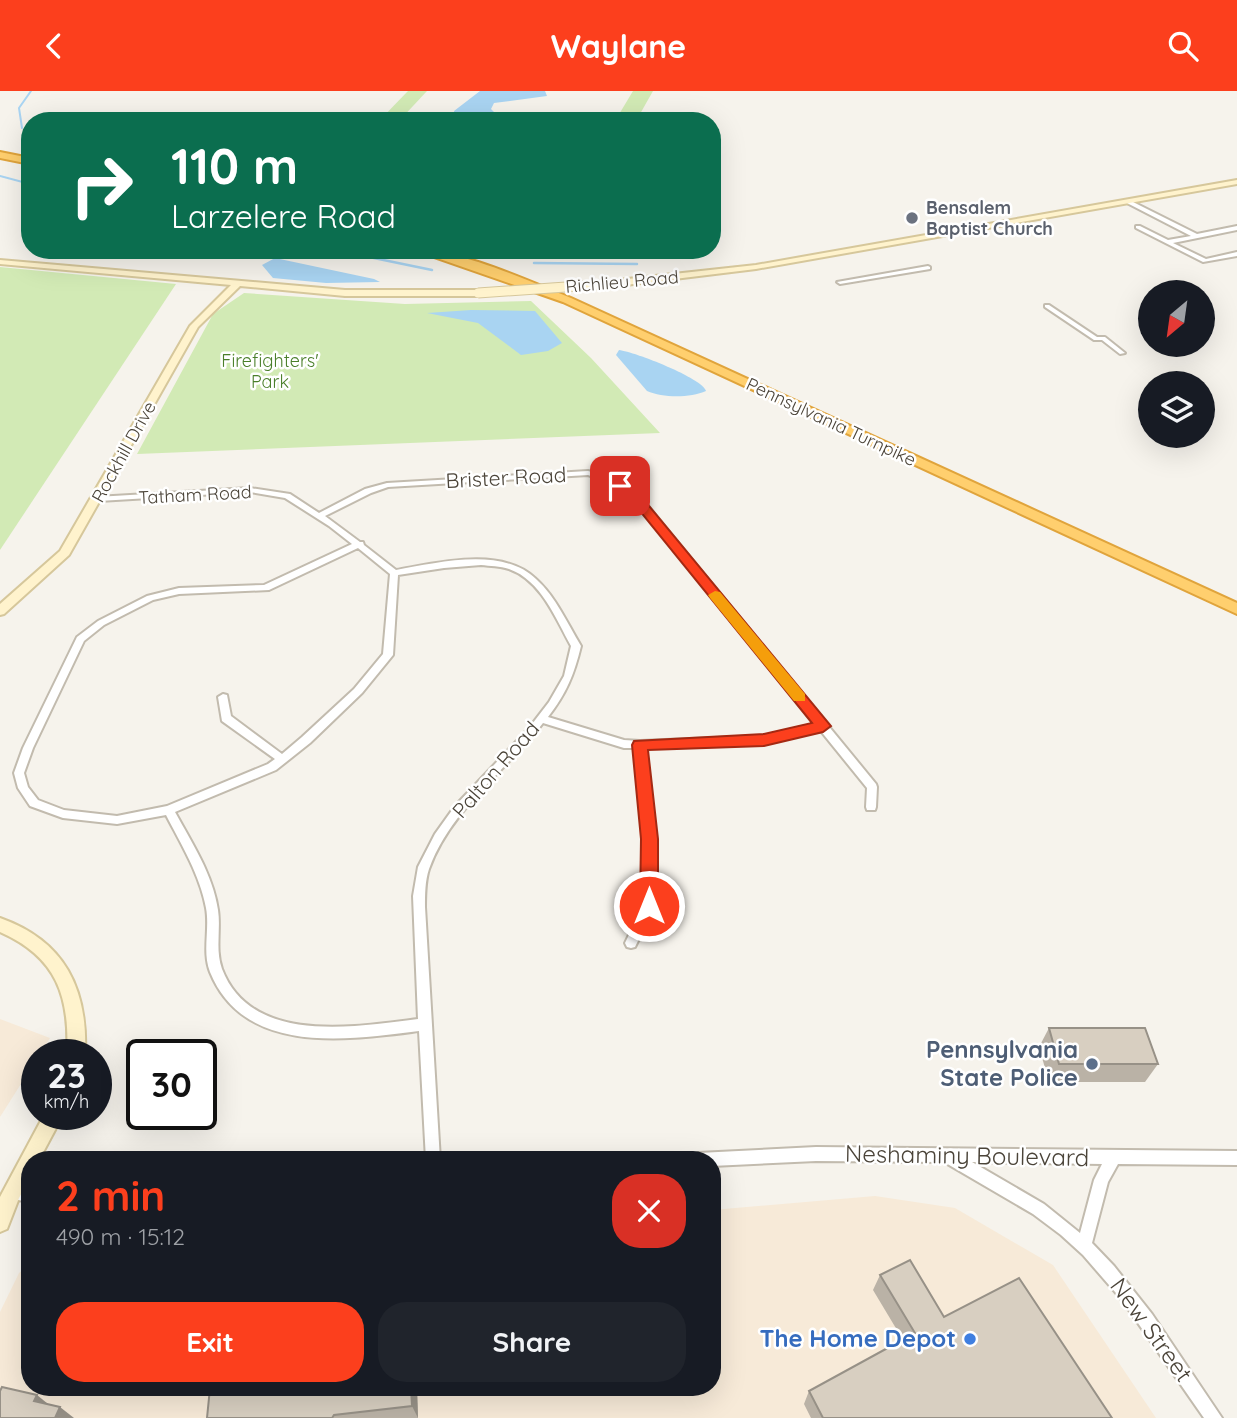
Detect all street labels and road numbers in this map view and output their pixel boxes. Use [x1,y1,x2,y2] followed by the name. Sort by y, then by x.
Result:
[564,265,679,298] street label: Richlieu Road
[743,372,920,471] street label: Pennsylvania Turnpike
[86,397,161,506] street label: Rockhill Drive
[445,461,567,493] street label: Brister Road
[138,480,252,509] street label: Tatham Road
[446,716,544,823] street label: Palton Road
[845,1138,1089,1172] street label: Neshaminy Boulevard
[1104,1272,1200,1387] street label: New Street

